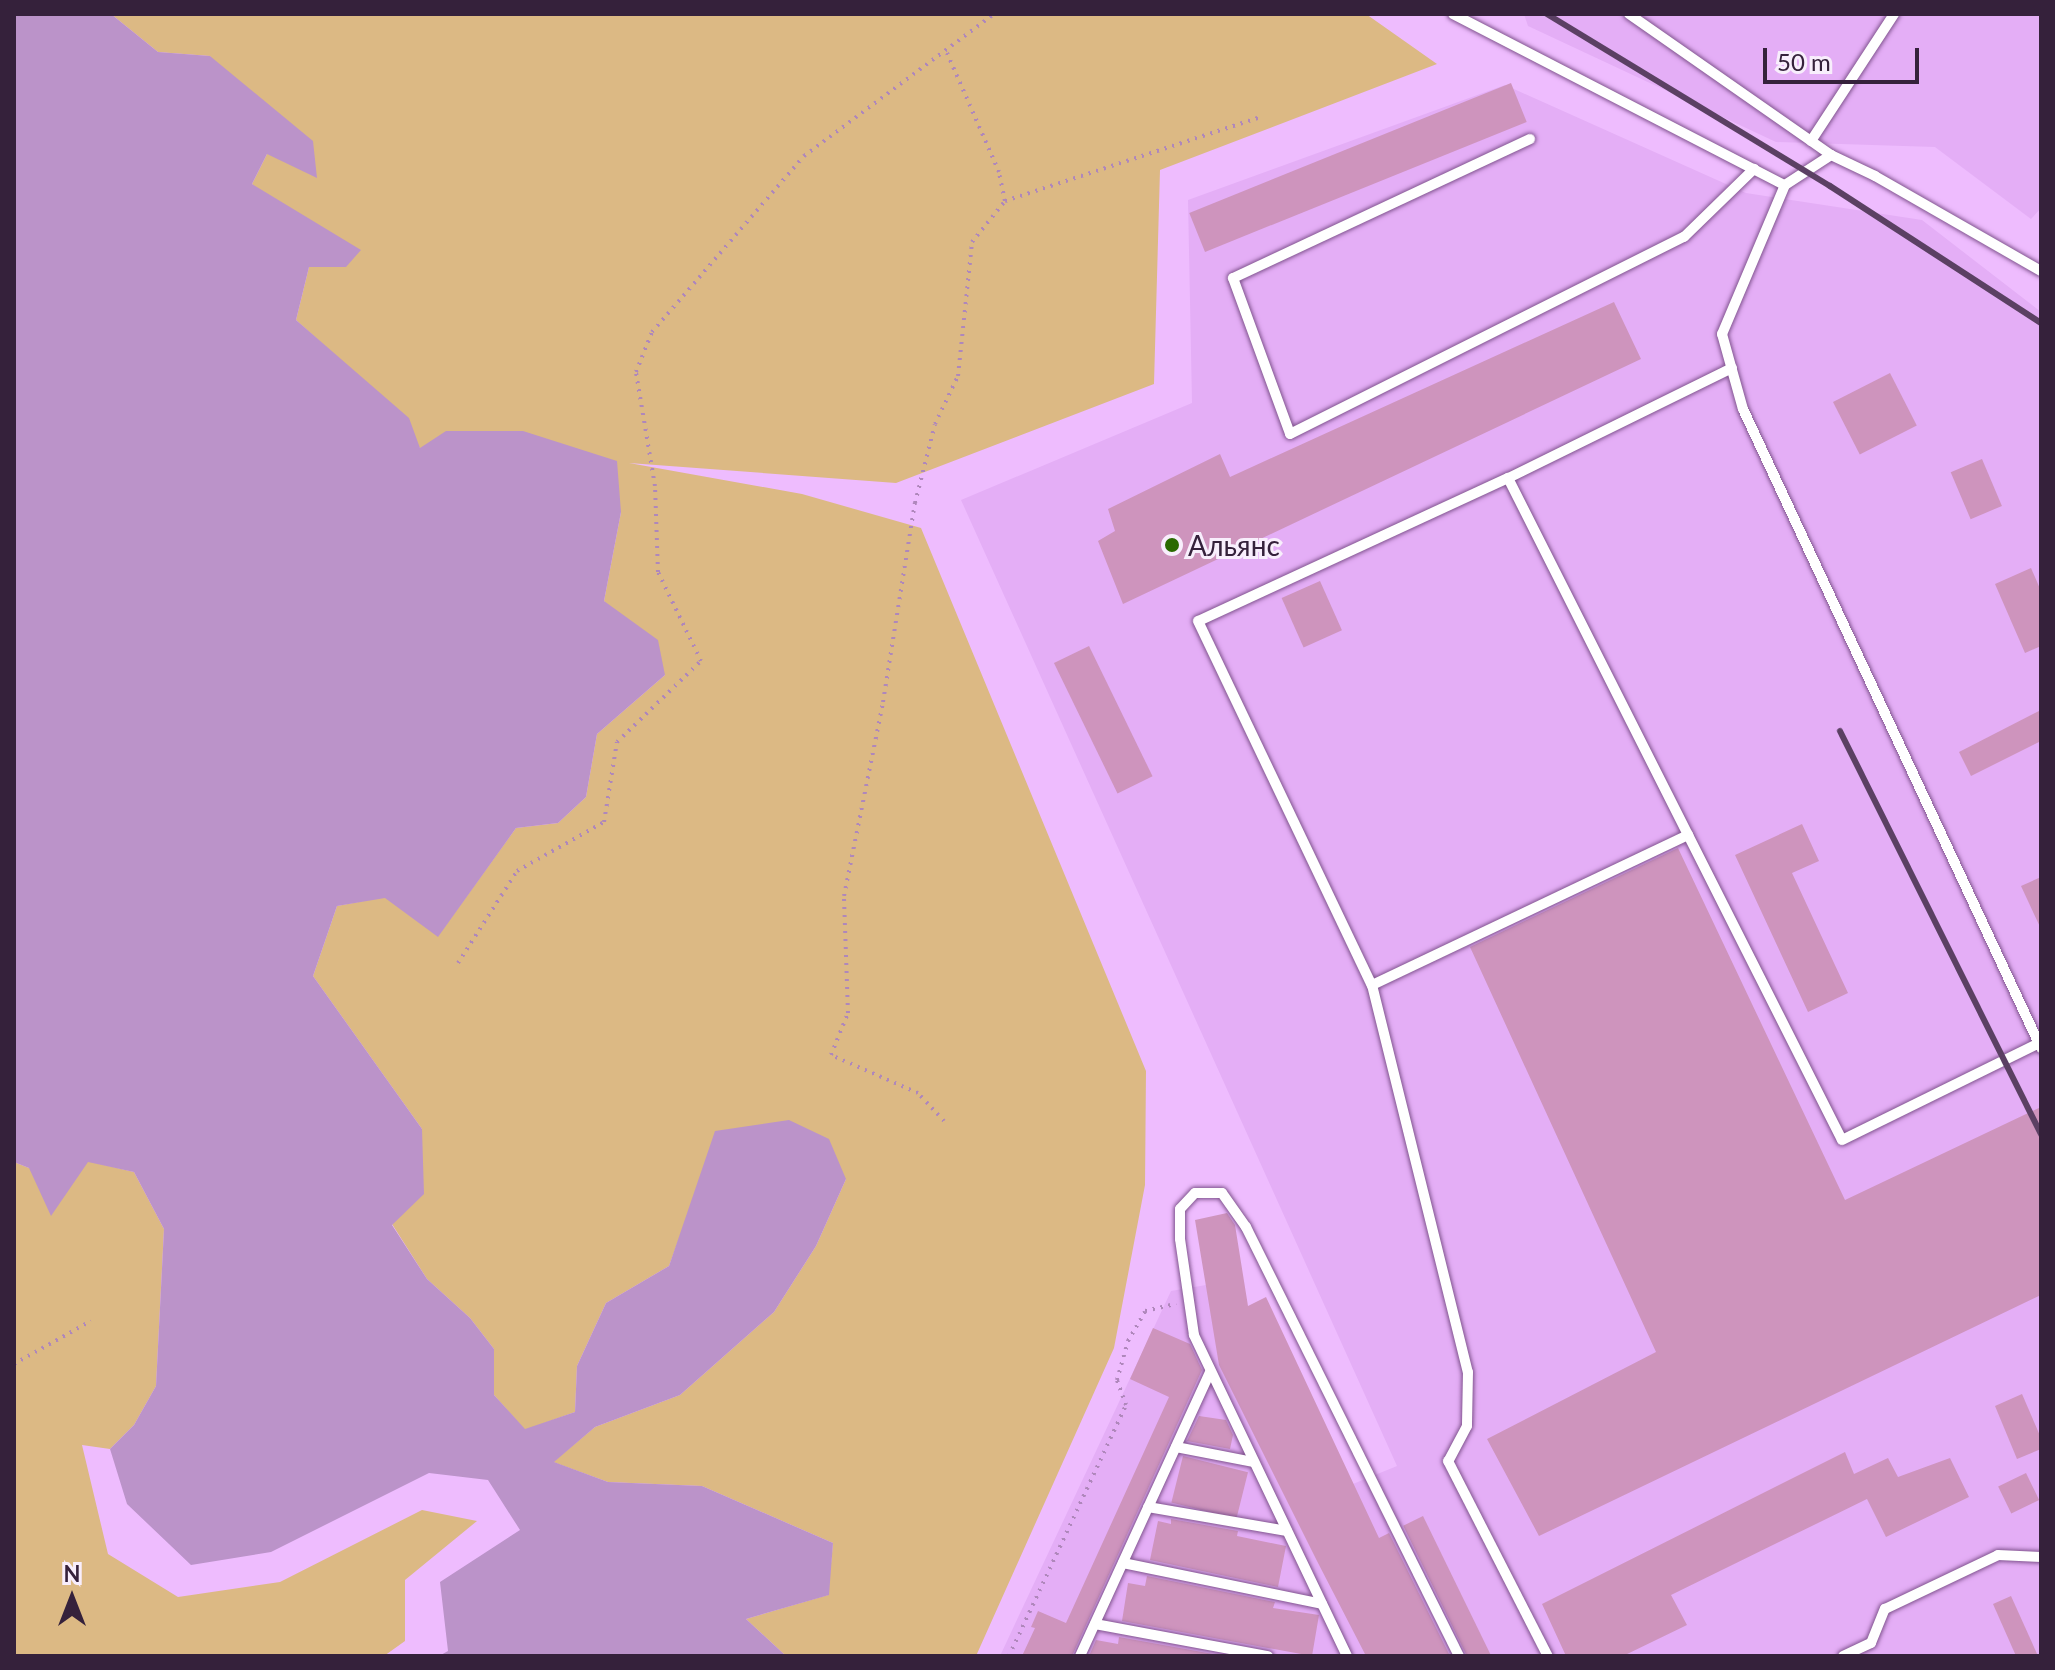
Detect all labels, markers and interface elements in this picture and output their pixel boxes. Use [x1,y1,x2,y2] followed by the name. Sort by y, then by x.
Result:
[1767,32,1923,82] scale bar
[1777,47,1831,76] text: 50 m
[1188,528,1280,562] place label: Альянс
[1163,536,1181,554] marker: Альянс
[32,1558,112,1638] north arrow
[64,1560,80,1587] text: N

